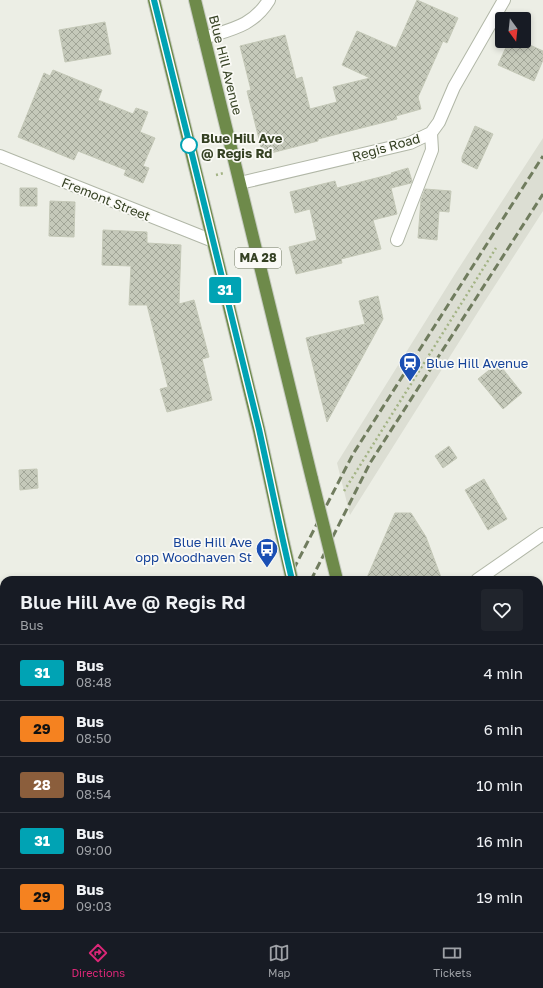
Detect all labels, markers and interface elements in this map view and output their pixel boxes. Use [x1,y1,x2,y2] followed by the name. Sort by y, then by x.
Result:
[495,12,531,48] north arrow
[495,12,531,48] map controls
[206,13,246,117] street label: Blue Hill Avenue
[201,130,283,161] place label: Blue Hill Ave @ Regis Rd
[350,130,422,164] street label: Regis Road
[180,136,198,154] marker: Blue Hill Ave @ Regis Rd
[59,174,153,224] street label: Fremont Street
[235,248,281,268] road number: MA 28
[207,277,243,303] line badge: 31
[217,281,233,298] text: 31
[397,350,423,383] station icon: Blue Hill Avenue
[426,355,528,371] place label: Blue Hill Avenue
[135,534,252,565] place label: Blue Hill Ave opp Woodhaven St
[254,536,280,569] bus stop icon: Blue Hill Ave opp Woodhaven St
[481,589,523,631] button: heart
[20,590,246,613] text: Blue Hill Ave @ Regis Rd
[20,617,43,633] text: Bus
[76,656,104,674] text: Bus
[34,664,50,681] text: 31
[484,664,523,682] text: 4 min
[76,674,112,690] text: 08:48
[76,712,104,730] text: Bus
[33,720,51,737] text: 29
[484,720,523,738] text: 6 min
[76,730,112,746] text: 08:50
[76,768,104,786] text: Bus
[33,776,51,793] text: 28
[476,776,523,794] text: 10 min
[76,786,111,802] text: 08:54
[76,824,104,842] text: Bus
[34,832,50,849] text: 31
[476,832,523,850] text: 16 min
[76,842,112,858] text: 09:00
[76,880,104,898] text: Bus
[33,888,51,905] text: 29
[476,888,523,906] text: 19 min
[76,898,112,914] text: 09:03
[71,942,125,979] tab: Directions
[268,942,290,979] tab: Map
[433,942,472,979] tab: Tickets

